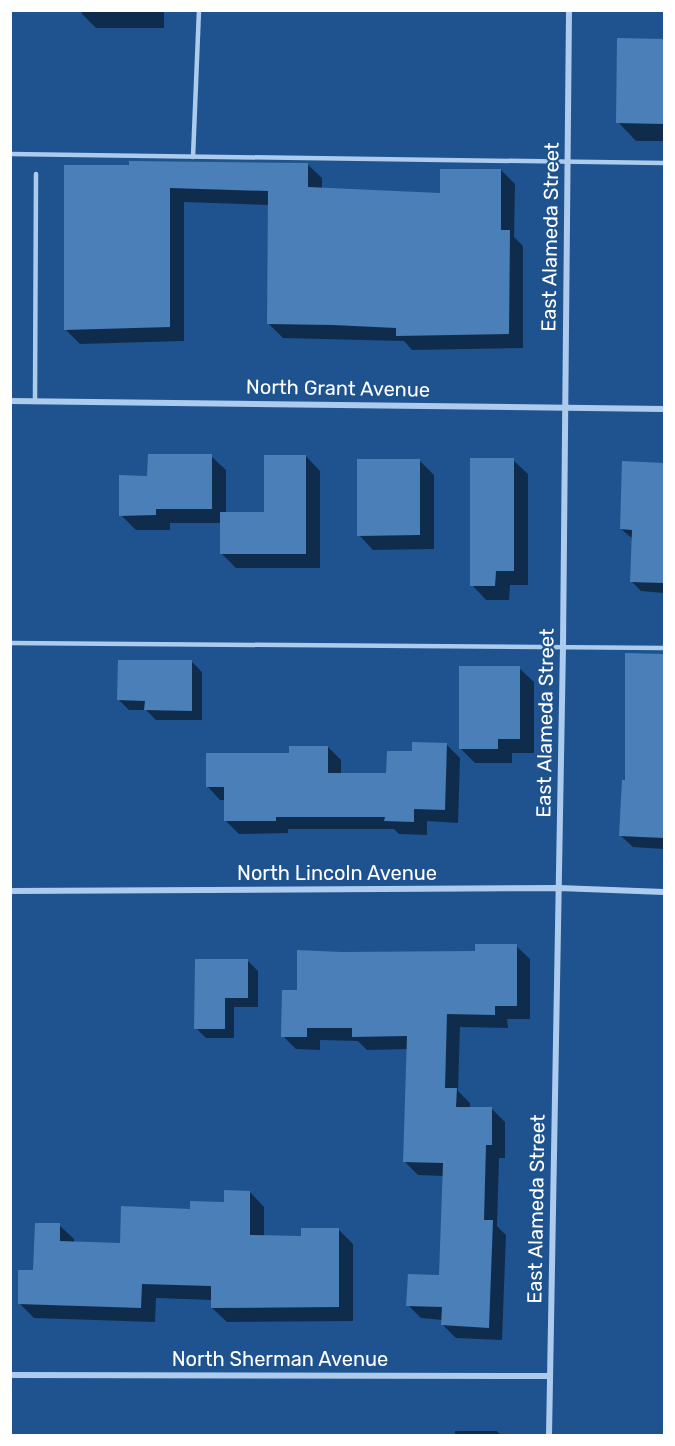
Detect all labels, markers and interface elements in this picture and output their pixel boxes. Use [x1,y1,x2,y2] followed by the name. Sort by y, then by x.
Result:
[536,142,564,332] street label: East Alameda Street
[246,374,430,402] street label: North Grant Avenue
[531,628,559,818] street label: East Alameda Street
[237,861,437,885] street label: North Lincoln Avenue
[522,1114,550,1304] street label: East Alameda Street
[172,1347,388,1371] street label: North Sherman Avenue

